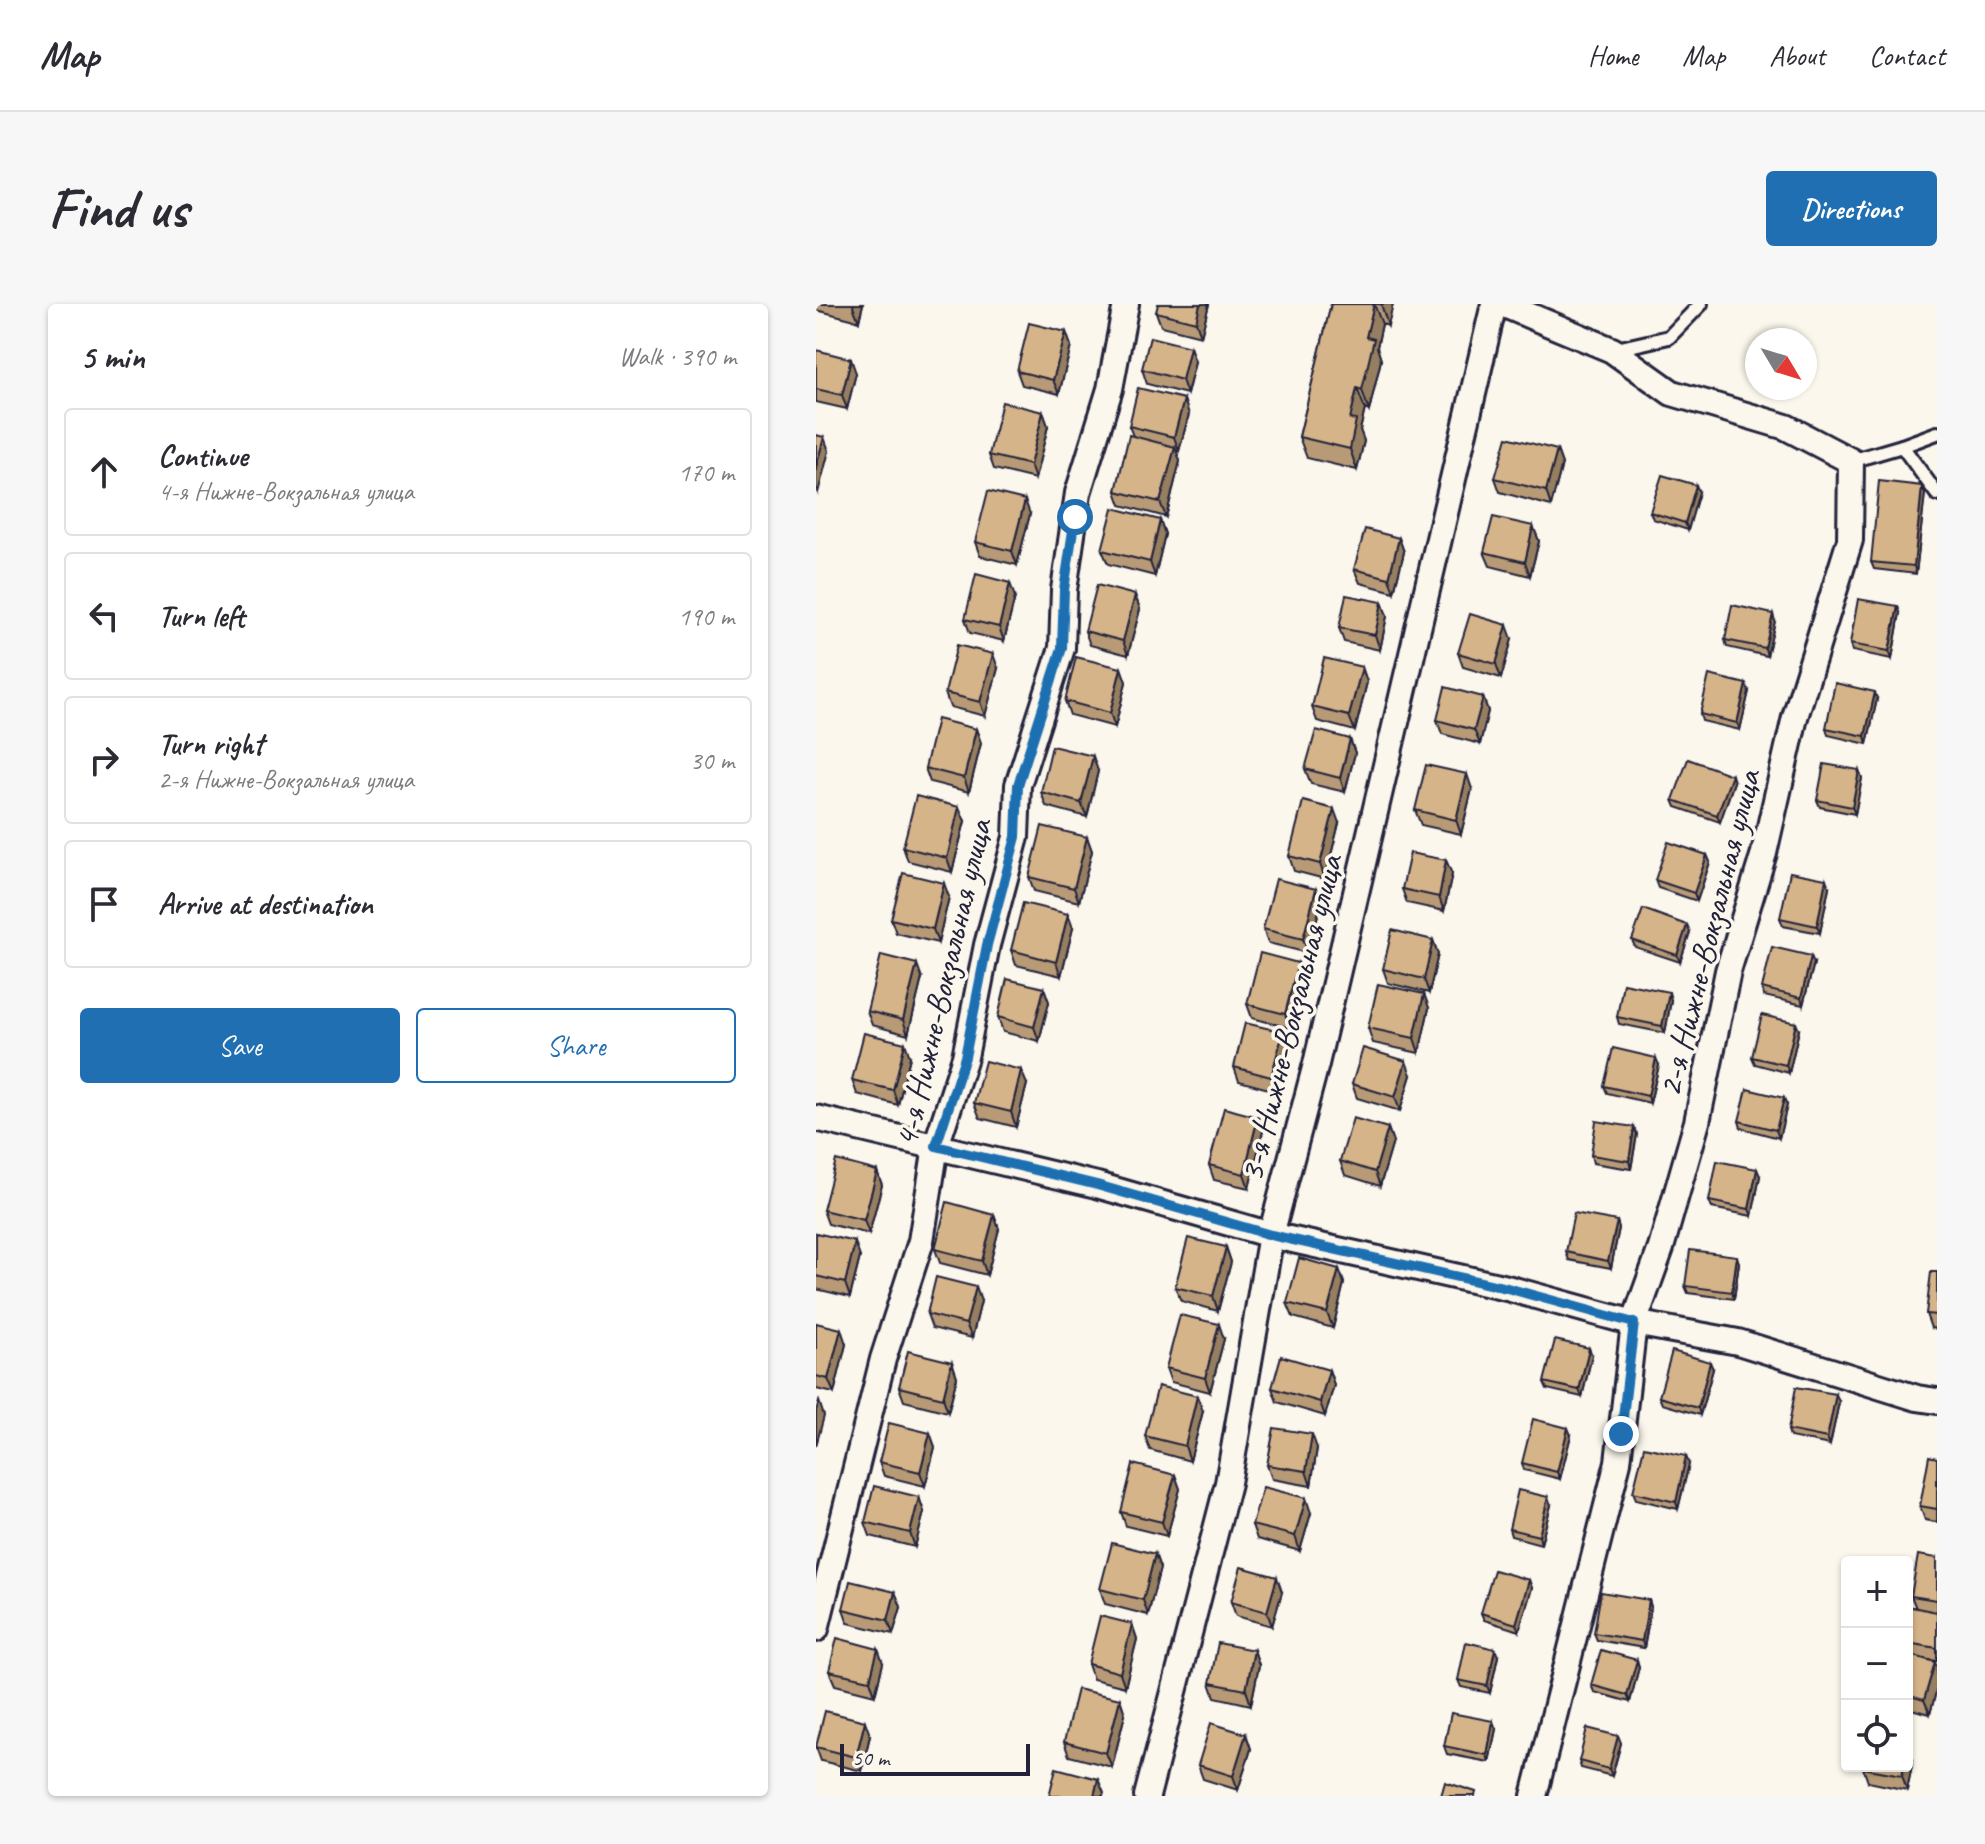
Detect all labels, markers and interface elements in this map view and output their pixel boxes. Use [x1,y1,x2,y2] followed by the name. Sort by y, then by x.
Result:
[40,32,99,79] text: Map
[1588,38,1638,73] text: Home
[1682,38,1725,73] text: Map
[1769,38,1825,73] text: About
[1869,38,1945,73] text: Contact
[1766,171,1937,246] button: Directions
[48,173,188,244] text: Find us
[1745,328,1817,400] north arrow
[80,335,145,378] text: 5 min
[619,340,736,373] text: Walk · 390 m
[158,437,248,475] text: Continue
[82,450,126,494] icon: ahead
[678,456,734,489] text: 170 m
[158,475,414,508] text: 4-я Нижне-Вокзальная улица
[1057,499,1093,535] route start
[82,594,126,638] icon: left
[158,597,245,635] text: Turn left
[678,600,734,633] text: 190 m
[158,725,263,763] text: Turn right
[82,738,126,782] icon: right
[690,744,734,777] text: 30 m
[158,763,414,796] text: 2-я Нижне-Вокзальная улица
[1647,763,1770,1101] street label: 2-я Нижне-Вокзальная улица
[884,813,1002,1151] street label: 4-я Нижне-Вокзальная улица
[1229,848,1352,1186] street label: 3-я Нижне-Вокзальная улица
[82,882,126,926] icon: arrive
[158,885,373,923] text: Arrive at destination
[80,1008,400,1083] button: Save
[416,1008,736,1083] button: Share
[1603,1416,1639,1452] route end
[1841,1556,1913,1772] map controls
[1841,1556,1913,1628] button: +
[1841,1628,1913,1700] button: −
[1841,1700,1913,1772] button: locate
[840,1740,1030,1776] scale bar
[852,1744,889,1772] text: 50 m

